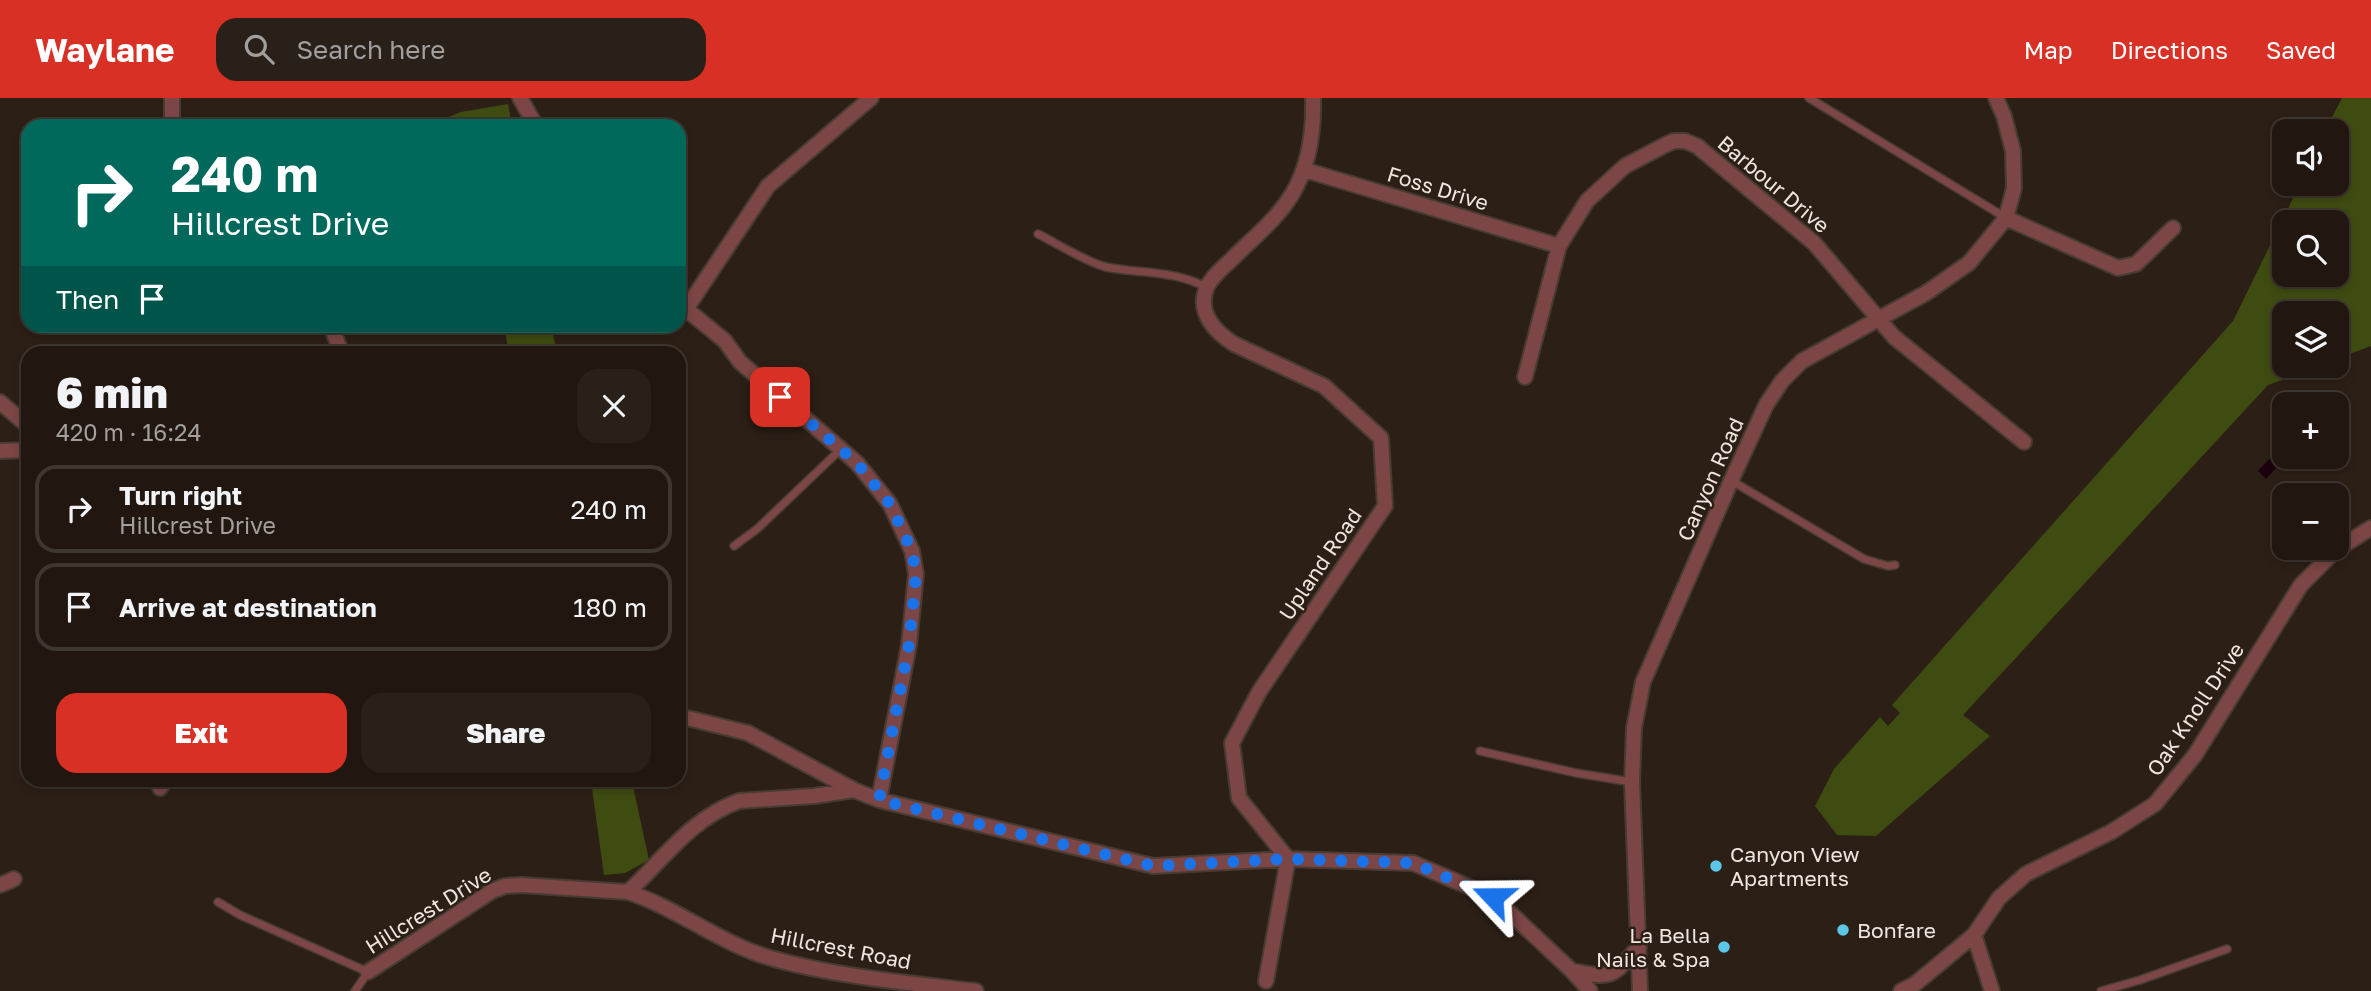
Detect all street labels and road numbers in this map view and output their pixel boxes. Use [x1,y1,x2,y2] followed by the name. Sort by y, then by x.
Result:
[1713,130,1835,238] street label: Barbour Drive
[1384,160,1492,216] street label: Foss Drive
[1671,413,1749,545] street label: Canyon Road
[1273,503,1367,625] street label: Upland Road
[2141,637,2249,781] street label: Oak Knoll Drive
[360,861,496,959] street label: Hillcrest Drive
[769,922,913,974] street label: Hillcrest Road

